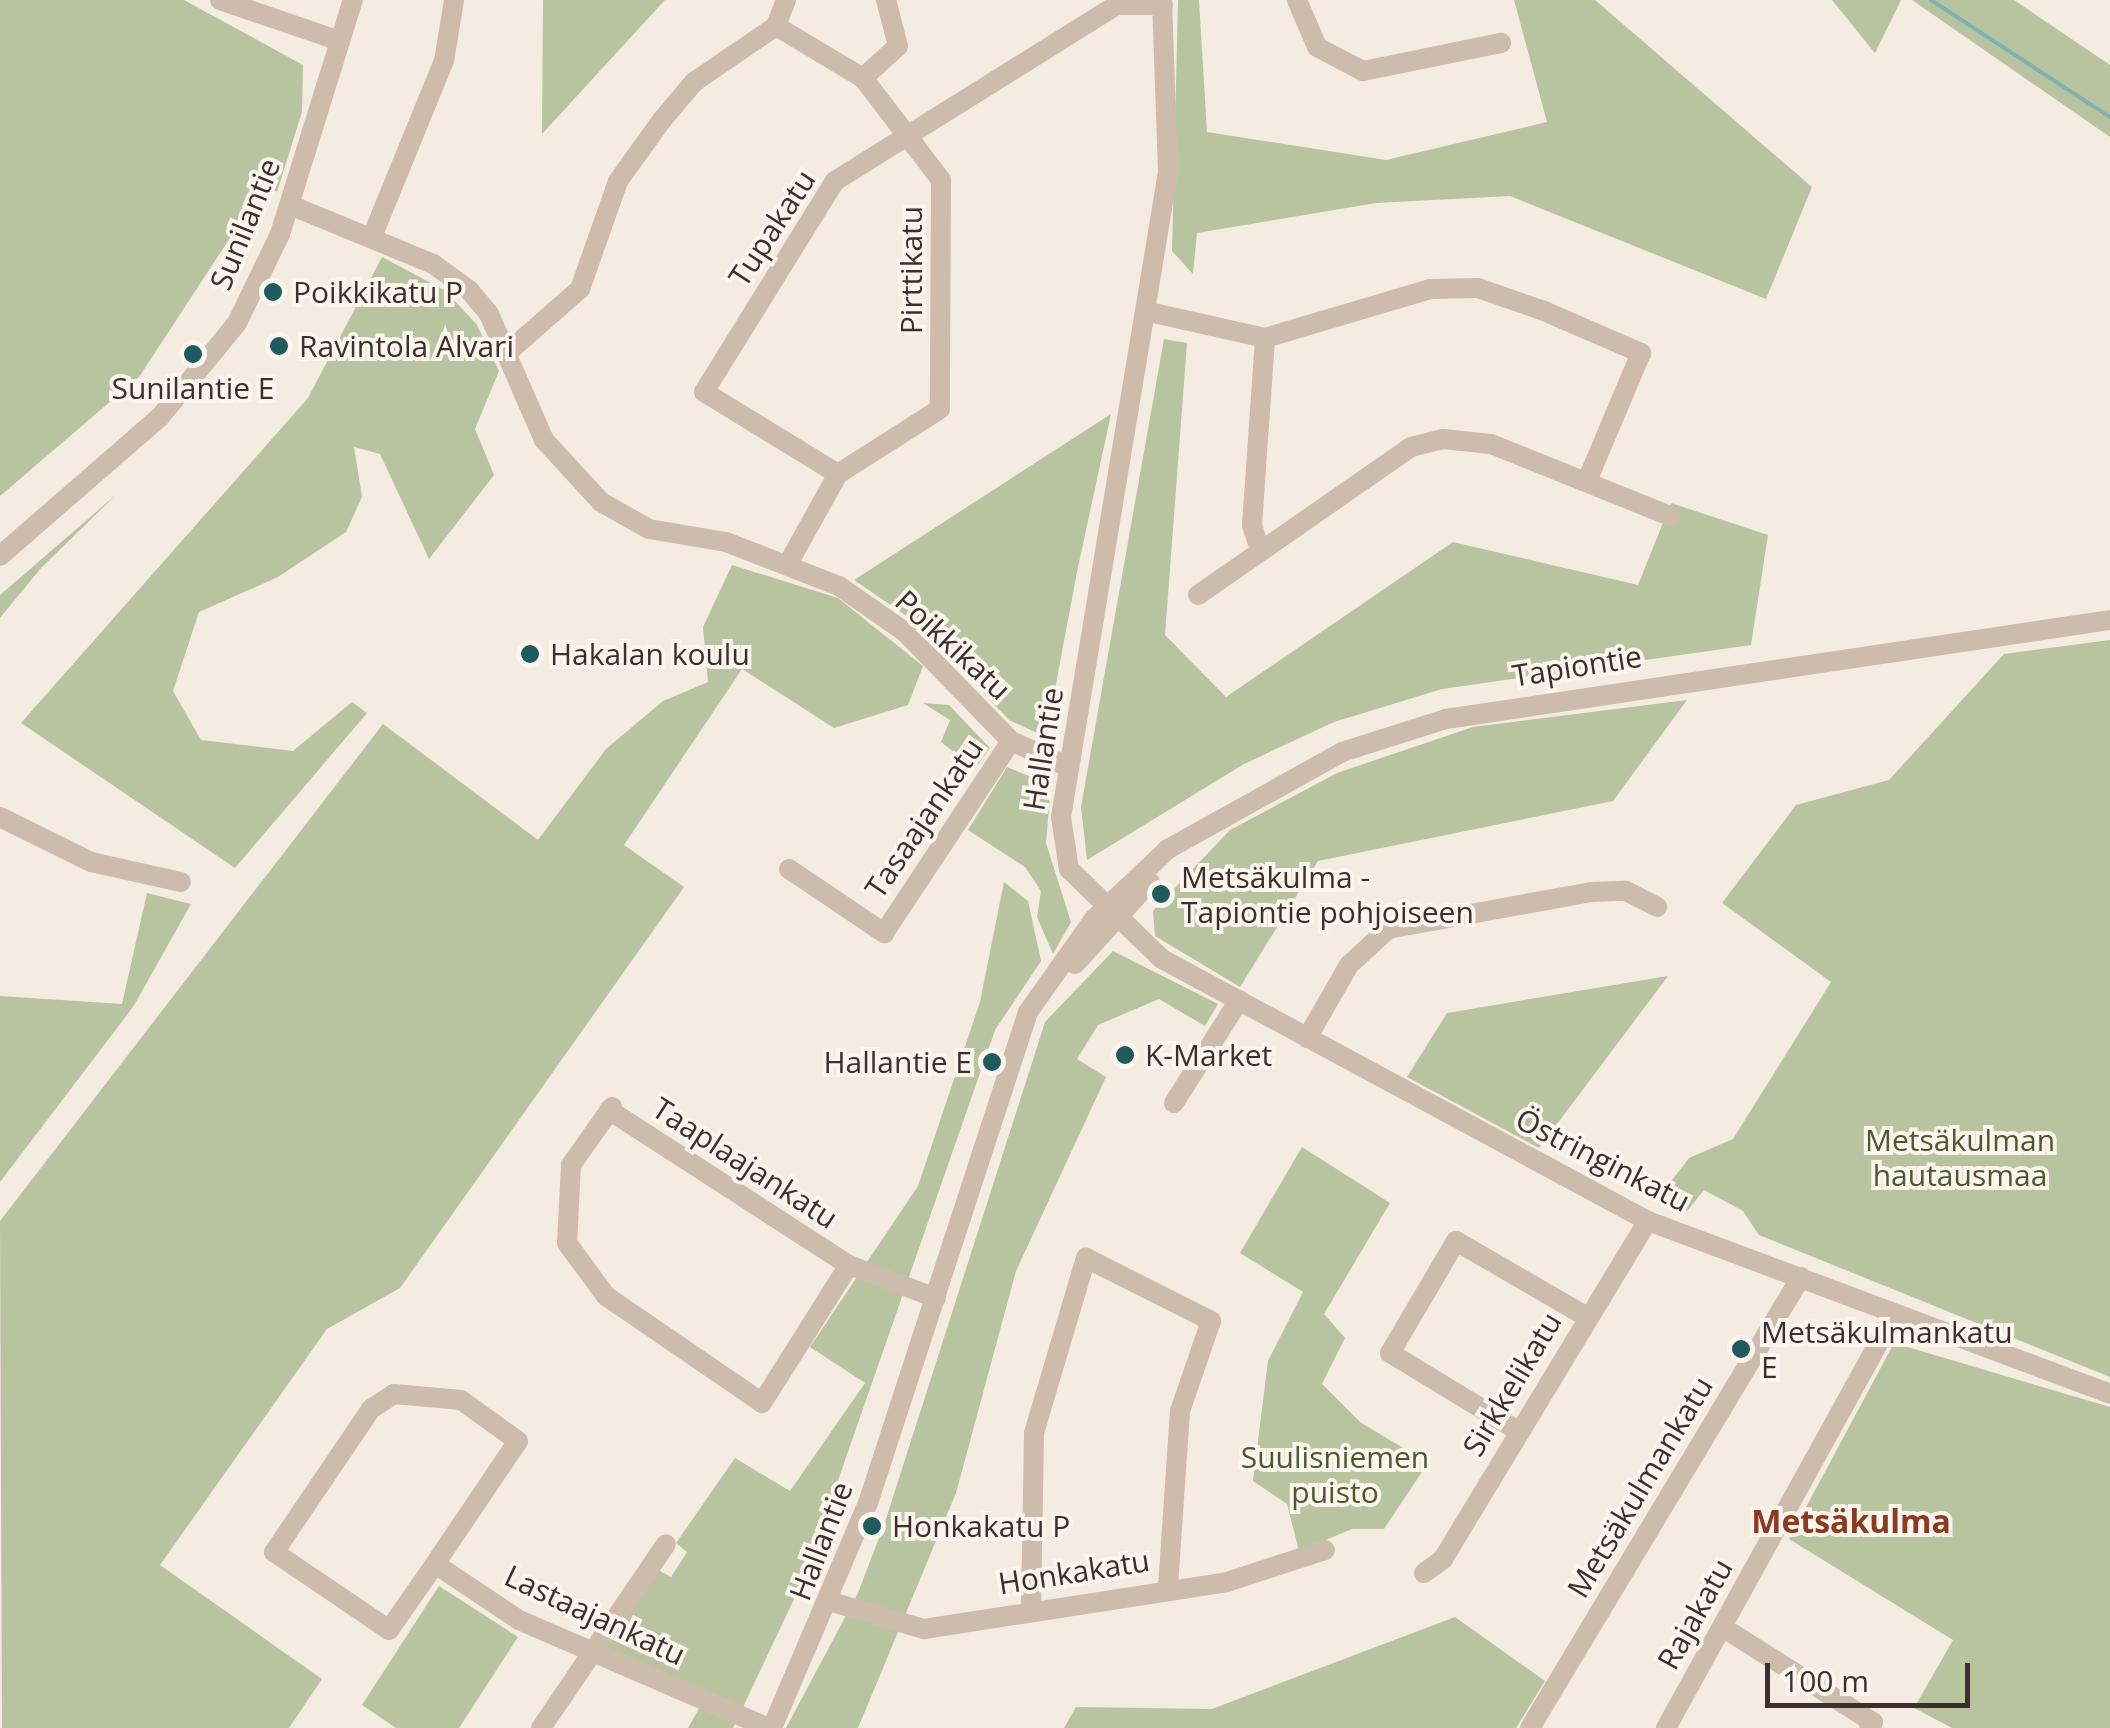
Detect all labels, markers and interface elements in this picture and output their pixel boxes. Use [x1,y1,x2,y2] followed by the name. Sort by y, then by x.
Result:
[202,153,288,295] street label: Sunilantie
[721,163,823,293] street label: Tupakatu
[893,206,929,334] street label: Pirttikatu
[293,274,463,310] place label: Poikkikatu P
[262,281,284,303] marker: Poikkikatu P
[299,328,514,364] place label: Ravintola Alvari
[268,335,290,357] marker: Ravintola Alvari
[182,343,204,365] marker: Sunilantie E
[111,370,275,406] place label: Sunilantie E
[888,583,1018,707] street label: Poikkikatu
[550,636,750,672] place label: Hakalan koulu
[1510,638,1644,694] street label: Tapiontie
[519,643,541,665] marker: Hakalan koulu
[1016,685,1070,813] street label: Hallantie
[857,731,991,905] street label: Tasaajankatu
[1181,859,1474,930] place label: Metsäkulma - Tapiontie pohjoiseen
[1150,883,1172,905] marker: Metsäkulma - Tapiontie pohjoiseen
[1145,1037,1272,1073] place label: K-Market
[823,1044,972,1080] place label: Hallantie E
[1114,1044,1136,1066] marker: K-Market
[981,1051,1003,1073] marker: Hallantie E
[646,1090,844,1236] street label: Taaplaajankatu
[1510,1101,1696,1219] street label: Östringinkatu
[1865,1122,2055,1192] park label: Metsäkulman hautausmaa
[1455,1306,1569,1462] street label: Sirkkelikatu
[1761,1314,2013,1384] place label: Metsäkulmankatu E
[1730,1338,1752,1360] marker: Metsäkulmankatu E
[1560,1370,1720,1604] street label: Metsäkulmankatu
[1241,1439,1429,1510] park label: Suulisniemen puisto
[782,1477,860,1605] street label: Hallantie
[1751,1502,1951,1540] district label: Metsäkulma
[892,1508,1070,1544] place label: Honkakatu P
[861,1515,883,1537] marker: Honkakatu P
[996,1542,1152,1602] street label: Honkakatu
[1650,1552,1740,1676] street label: Rajakatu
[499,1558,691,1672] street label: Lastaajankatu
[1770,1643,1975,1705] scale bar
[1782,1660,1869,1701] text: 100 m

